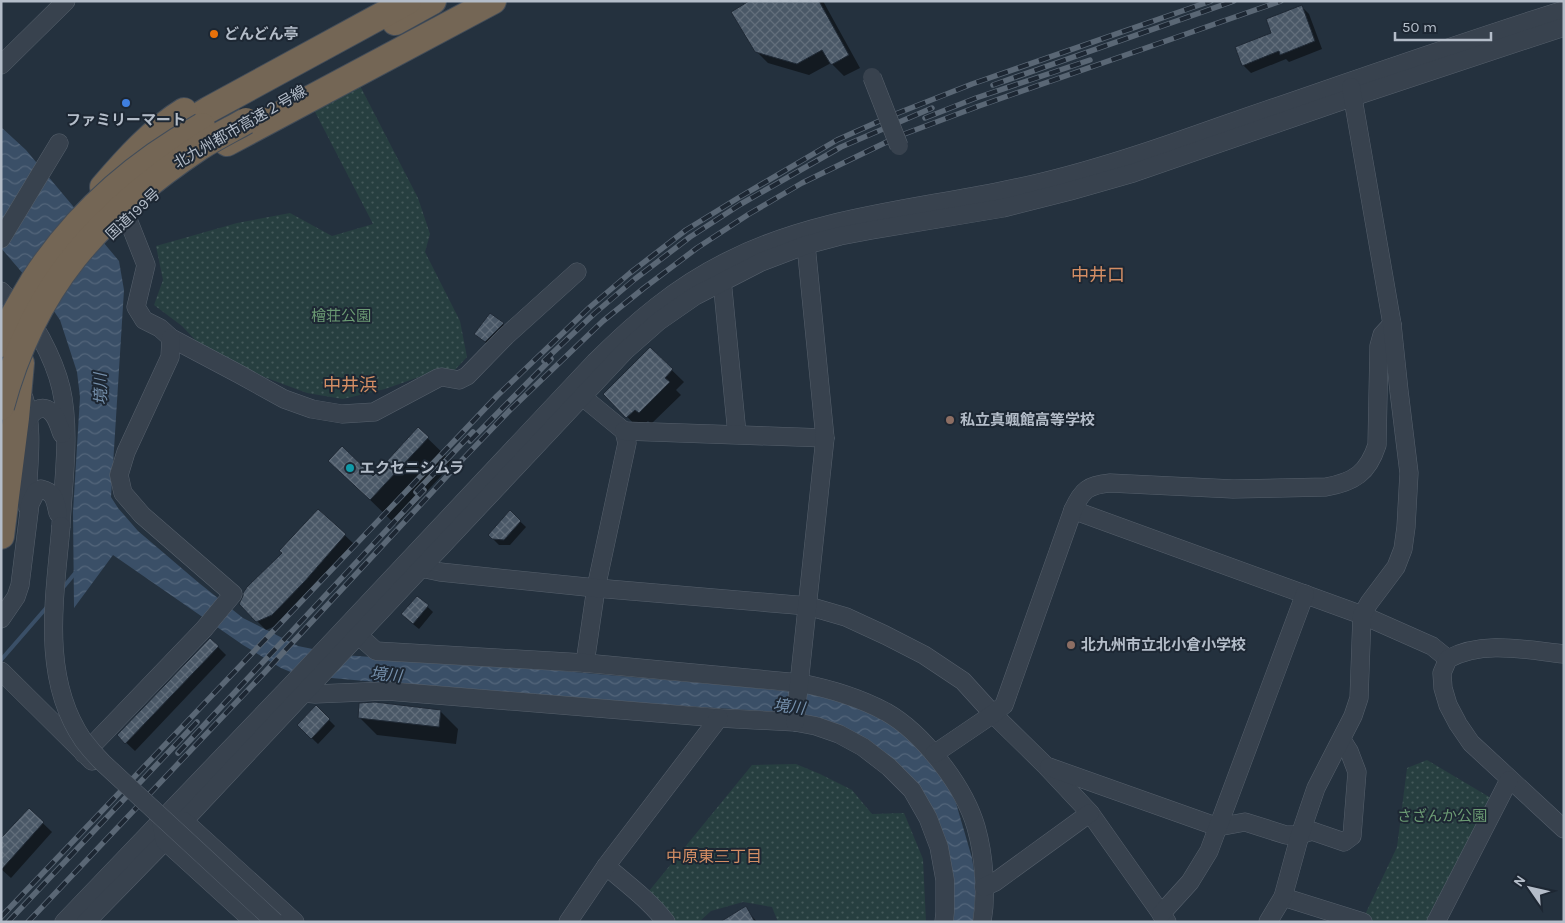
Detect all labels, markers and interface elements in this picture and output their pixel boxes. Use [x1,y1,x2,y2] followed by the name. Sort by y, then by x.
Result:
[1395,10,1491,42] scale bar
[1402,18,1437,36] text: 50 m
[224,25,299,43] place label: どんどん亭
[208,28,220,40] marker: どんどん亭
[171,82,309,172] street label: 北九州都市高速２号線
[120,97,132,109] marker: ファミリーマート
[66,111,186,129] place label: ファミリーマート
[102,184,164,244] street label: 国道199号
[1071,264,1125,286] district label: 中井口
[311,307,371,325] park label: 檜荘公園
[91,371,110,405] water label: 境川
[323,374,377,396] district label: 中井浜
[960,411,1095,429] place label: 私立真颯館高等学校
[944,414,956,426] marker: 私立真颯館高等学校
[360,459,464,477] place label: エクセニシムラ
[344,462,356,474] marker: エクセニシムラ
[1081,636,1246,654] place label: 北九州市立北小倉小学校
[1065,639,1077,651] marker: 北九州市立北小倉小学校
[369,663,405,686] water label: 境川
[772,695,808,718] water label: 境川
[1397,807,1487,825] park label: さざんか公園
[666,847,762,866] district label: 中原東三丁目
[1505,863,1555,913] north arrow
[1510,872,1529,890] text: N

